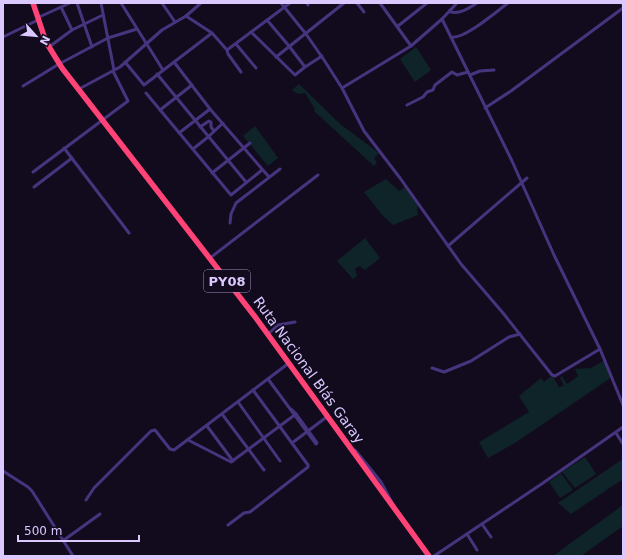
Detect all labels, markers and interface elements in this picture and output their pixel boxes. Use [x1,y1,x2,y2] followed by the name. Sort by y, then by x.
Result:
[16,16,56,56] north arrow
[37,33,52,47] text: N
[204,270,250,292] road number: PY08
[250,294,368,446] street label: Ruta Nacional Blás Garay
[18,517,139,543] scale bar
[24,524,62,538] text: 500 m

